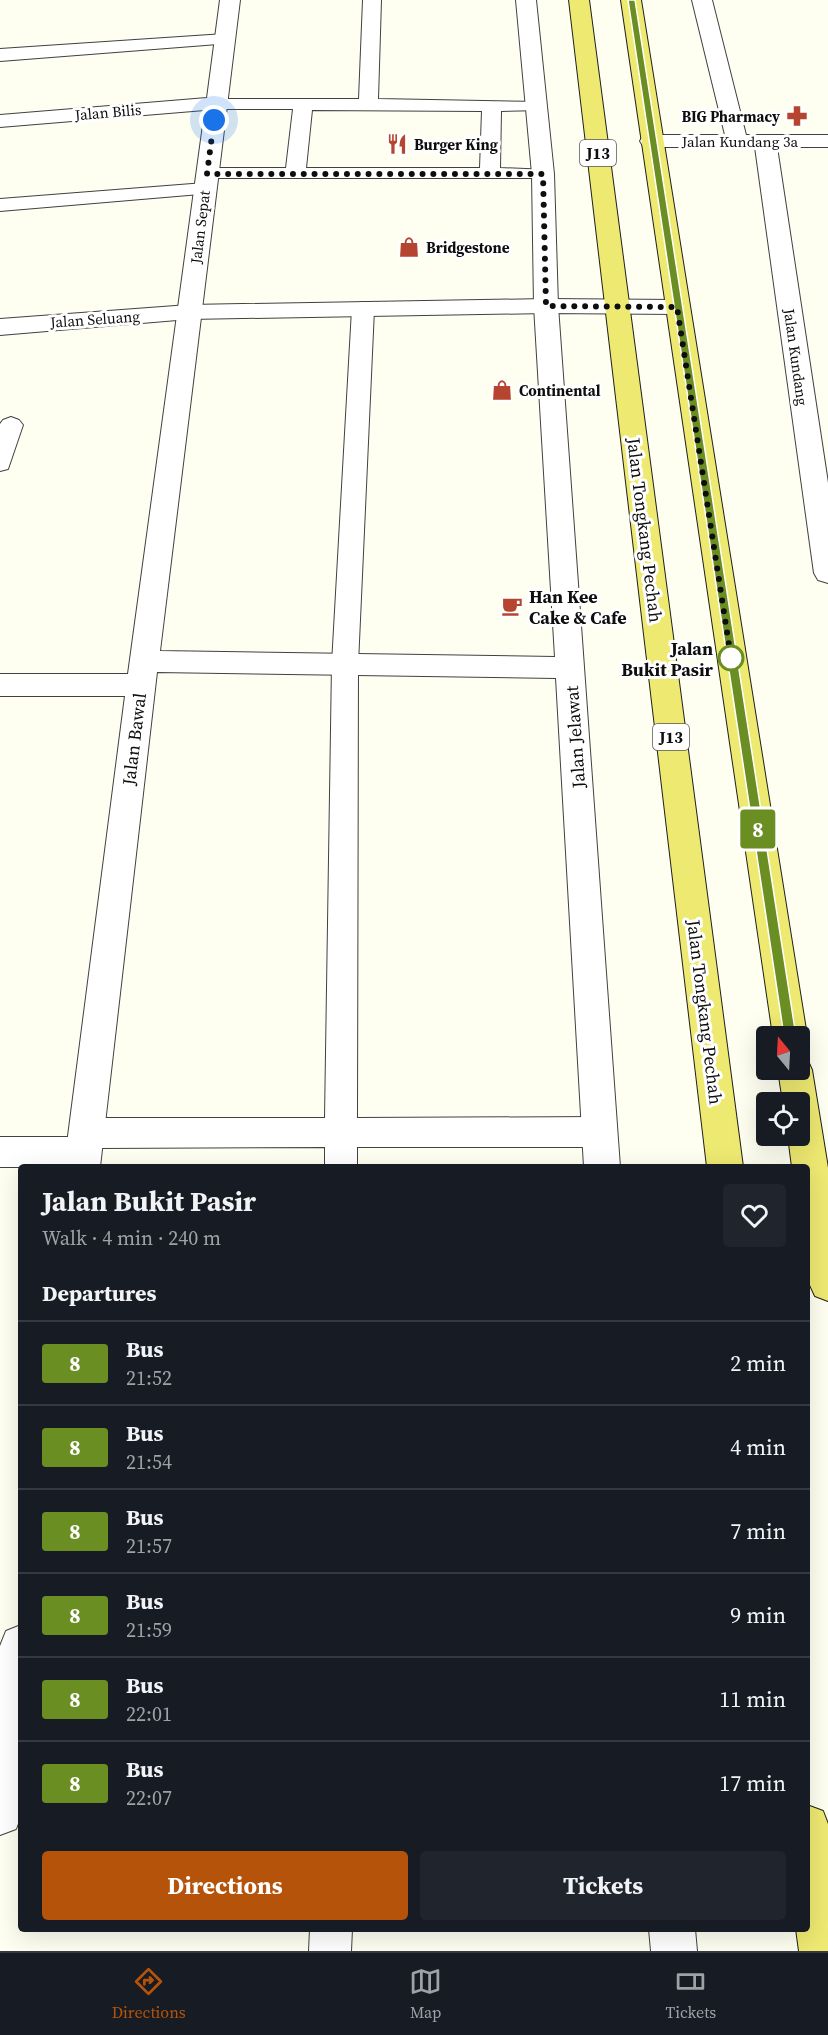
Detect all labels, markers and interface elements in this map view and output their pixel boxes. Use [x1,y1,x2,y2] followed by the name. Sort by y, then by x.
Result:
[73,99,142,125] street label: Jalan Bilis
[785,104,809,128] pharmacy icon: BIG Pharmacy
[199,105,229,135] your location
[681,106,780,127] place label: BIG Pharmacy
[681,131,798,152] street label: Jalan Kundang 3a
[385,132,409,156] restaurant icon: Burger King
[414,134,498,155] place label: Burger King
[580,140,616,166] road number: J13
[185,189,215,266] street label: Jalan Sepat
[397,235,421,259] shop icon: Bridgestone
[426,237,510,258] place label: Bridgestone
[48,305,141,333] street label: Jalan Seluang
[779,306,813,407] street label: Jalan Kundang
[490,378,514,402] shop icon: Continental
[519,380,601,401] place label: Continental
[621,435,669,624] street label: Jalan Tongkang Pechah
[529,584,627,630] place label: Han Kee Cake & Cafe
[500,594,524,618] cafe icon: Han Kee Cake & Cafe
[621,636,714,682] place label: Jalan Bukit Pasir
[718,645,744,671] marker: Jalan Bukit Pasir
[559,685,591,790] street label: Jalan Jelawat
[116,691,152,788] street label: Jalan Bawal
[653,724,689,750] road number: J13
[738,810,777,848] line badge: 8
[752,815,764,844] text: 8
[681,917,729,1106] street label: Jalan Tongkang Pechah
[756,1026,810,1080] north arrow
[756,1026,810,1146] map controls
[756,1092,810,1146] button: locate
[42,1182,256,1220] text: Jalan Bukit Pasir
[723,1184,786,1247] button: heart
[42,1224,221,1252] text: Walk · 4 min · 240 m
[42,1278,156,1308] text: Departures
[126,1334,163,1364] text: Bus
[730,1348,786,1378] text: 2 min
[69,1349,81,1378] text: 8
[126,1364,172,1392] text: 21:52
[126,1418,163,1448] text: Bus
[730,1432,786,1462] text: 4 min
[69,1433,81,1462] text: 8
[126,1448,172,1476] text: 21:54
[126,1502,163,1532] text: Bus
[730,1516,786,1546] text: 7 min
[69,1517,81,1546] text: 8
[126,1532,172,1560] text: 21:57
[126,1586,163,1616] text: Bus
[730,1600,786,1630] text: 9 min
[69,1601,81,1630] text: 8
[126,1616,172,1644] text: 21:59
[126,1670,163,1700] text: Bus
[719,1684,786,1714] text: 11 min
[69,1685,81,1714] text: 8
[126,1700,172,1728] text: 22:01
[126,1754,163,1784] text: Bus
[719,1768,786,1798] text: 17 min
[69,1769,81,1798] text: 8
[126,1784,172,1812] text: 22:07
[42,1851,408,1920] button: Directions
[420,1851,786,1920] button: Tickets
[112,1965,186,2023] tab: Directions
[409,1965,442,2023] tab: Map
[666,1965,716,2023] tab: Tickets

